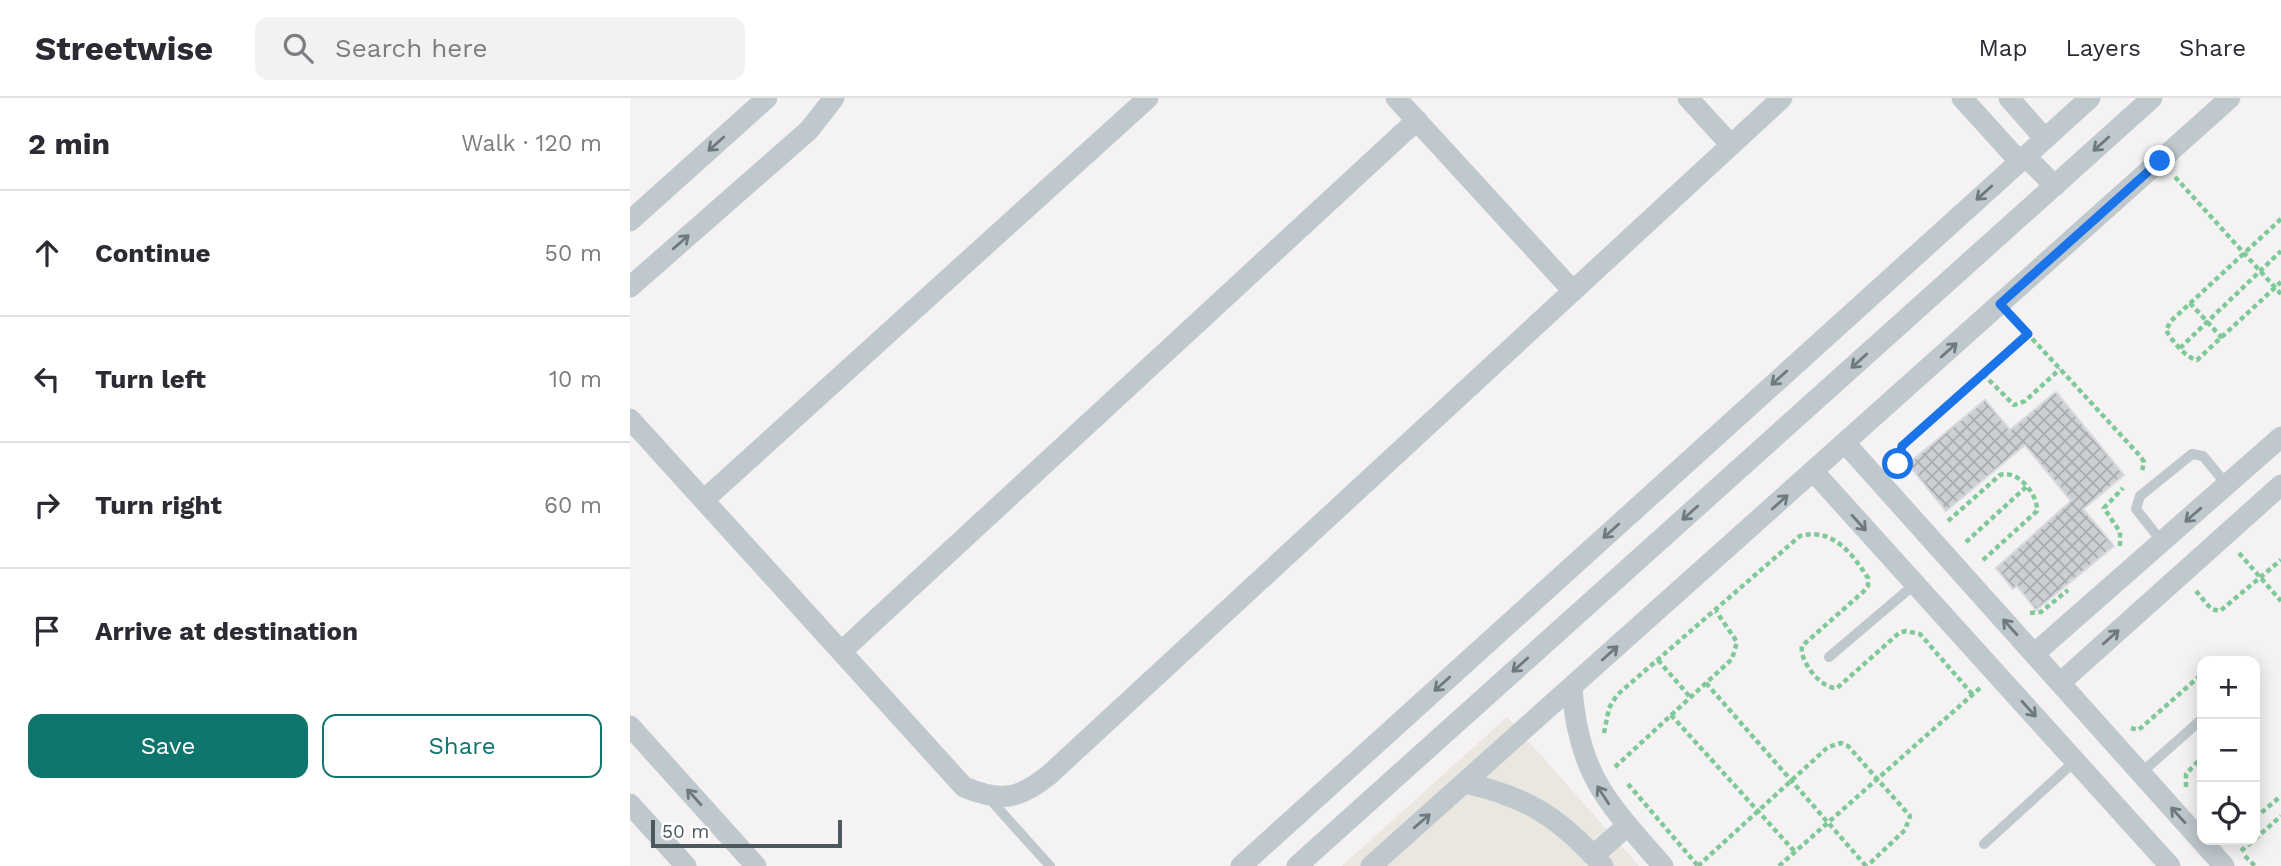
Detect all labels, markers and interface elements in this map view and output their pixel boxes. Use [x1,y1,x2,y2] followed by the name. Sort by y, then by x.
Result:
[255,17,745,80] search box
[35,29,213,68] text: Streetwise
[279,29,317,67] icon: search
[335,33,487,63] text: Search here
[1979,34,2027,62] text: Map
[2065,34,2141,62] text: Layers
[2179,34,2246,62] text: Share
[28,126,110,161] text: 2 min
[461,130,602,157] text: Walk · 120 m
[708,135,726,151] one-way arrow
[2093,135,2110,152] one-way arrow
[2144,145,2175,176] route end
[1975,185,1993,201] one-way arrow
[28,234,66,272] icon: ahead
[672,234,690,250] one-way arrow
[95,238,211,268] text: Continue
[545,240,602,267] text: 50 m
[1940,342,1958,358] one-way arrow
[1850,353,1868,369] one-way arrow
[28,360,66,398] icon: left
[95,364,206,394] text: Turn left
[549,366,602,393] text: 10 m
[1770,370,1788,386] one-way arrow
[1882,448,1913,479] route start
[28,486,66,524] icon: right
[95,490,222,520] text: Turn right
[544,492,602,519] text: 60 m
[1771,494,1789,510] one-way arrow
[1681,505,1699,521] one-way arrow
[2184,507,2202,523] one-way arrow
[1851,513,1867,531] one-way arrow
[1602,523,1620,539] one-way arrow
[28,612,66,650] icon: arrive
[95,616,358,646] text: Arrive at destination
[2002,618,2018,636] one-way arrow
[2102,629,2119,646] one-way arrow
[1601,645,1619,661] one-way arrow
[2197,656,2260,845] map controls
[2197,656,2260,719] button: +
[1512,657,1530,673] one-way arrow
[1433,676,1451,692] one-way arrow
[2020,700,2036,718] one-way arrow
[28,714,308,778] button: Save
[322,714,602,778] button: Share
[2197,719,2260,782] button: −
[2197,782,2260,845] button: locate
[1596,786,1610,806] one-way arrow
[686,788,702,806] one-way arrow
[2170,806,2186,824] one-way arrow
[1413,813,1431,829] one-way arrow
[651,817,842,849] scale bar
[662,820,709,843] text: 50 m

